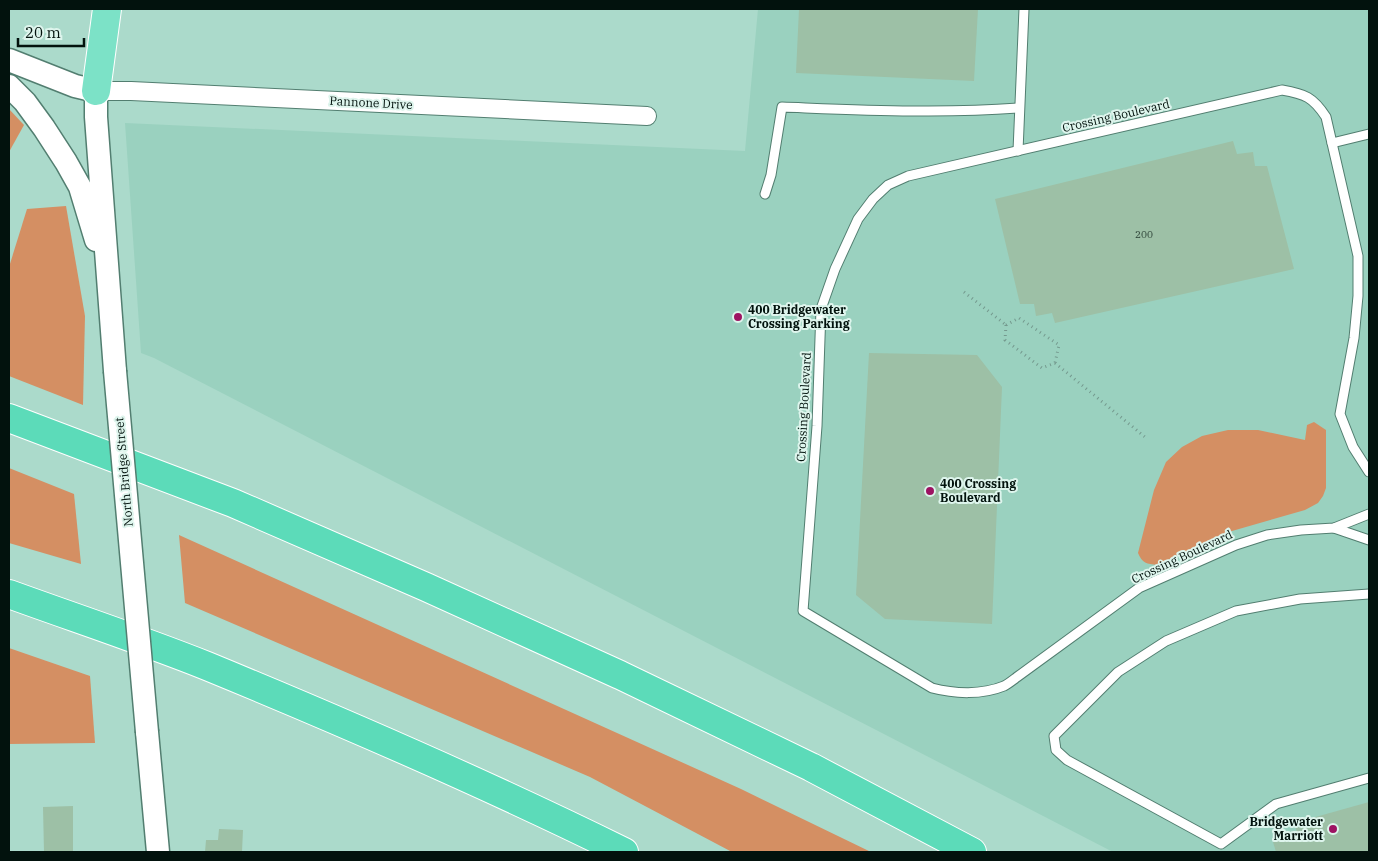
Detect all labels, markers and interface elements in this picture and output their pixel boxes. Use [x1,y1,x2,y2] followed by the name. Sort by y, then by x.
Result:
[18,15,84,47] scale bar
[25,23,61,42] text: 20 m
[329,93,413,112] street label: Pannone Drive
[1061,96,1171,135] street label: Crossing Boulevard
[1135,228,1153,241] house number: 200
[748,302,850,331] place label: 400 Bridgewater Crossing Parking
[732,311,744,323] marker: 400 Bridgewater Crossing Parking
[793,352,814,462] street label: Crossing Boulevard
[111,417,136,527] street label: North Bridge Street
[940,476,1016,505] place label: 400 Crossing Boulevard
[924,485,936,497] marker: 400 Crossing Boulevard
[1129,527,1235,587] street label: Crossing Boulevard
[1249,814,1324,843] place label: Bridgewater Marriott
[1327,823,1339,835] marker: Bridgewater Marriott

